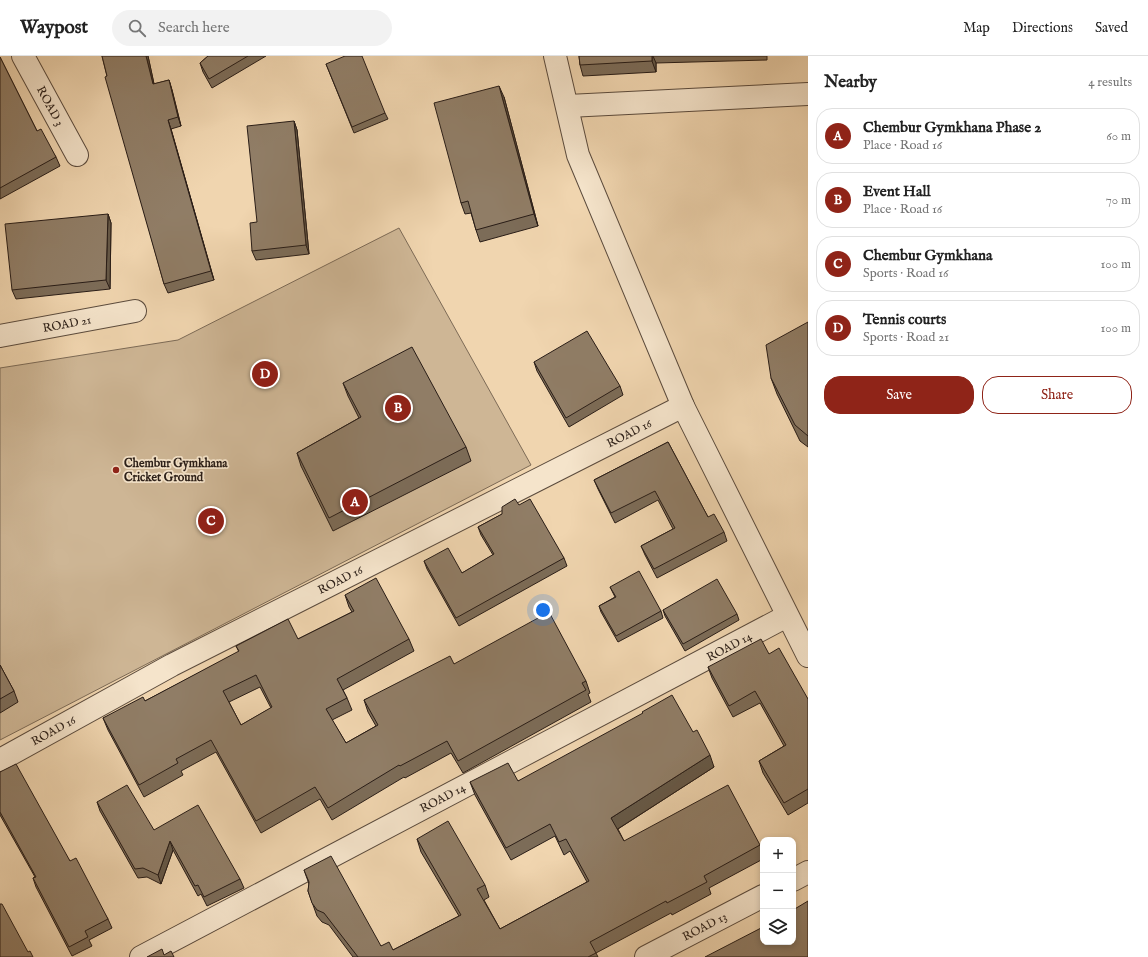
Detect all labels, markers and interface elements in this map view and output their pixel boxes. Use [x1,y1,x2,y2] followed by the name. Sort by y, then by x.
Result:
[112,10,392,46] search box
[20,16,88,40] text: Waypost
[126,17,148,39] icon: search
[158,18,230,37] text: Search here
[963,19,990,37] text: Map
[1012,19,1073,37] text: Directions
[1095,19,1128,37] text: Saved
[824,72,877,93] text: Nearby
[1088,74,1132,91] text: 4 results
[33,84,67,129] street label: ROAD 3
[863,118,1041,137] text: Chembur Gymkhana Phase 2
[834,128,842,145] text: A
[1106,128,1131,145] text: 60 m
[863,137,942,154] text: Place · Road 16
[863,182,931,201] text: Event Hall
[834,192,842,209] text: B
[1106,192,1131,209] text: 70 m
[863,201,942,218] text: Place · Road 16
[863,246,992,265] text: Chembur Gymkhana
[833,256,843,273] text: C
[1101,256,1131,273] text: 100 m
[863,265,949,282] text: Sports · Road 16
[863,310,946,329] text: Tennis courts
[41,312,92,336] street label: ROAD 21
[833,320,843,337] text: D
[1101,320,1131,337] text: 100 m
[863,329,949,346] text: Sports · Road 21
[252,359,278,389] pin: D
[824,376,974,414] button: Save
[982,376,1132,414] button: Share
[385,393,411,423] pin: B
[604,416,655,451] street label: ROAD 16
[124,456,228,485] place label: Chembur Gymkhana Cricket Ground
[111,465,121,475] marker: Chembur Gymkhana Cricket Ground
[342,487,368,517] pin: A
[198,506,224,536] pin: C
[315,562,366,598] street label: ROAD 16
[533,600,553,620] your location
[704,629,755,665] street label: ROAD 14
[29,712,79,749] street label: ROAD 16
[417,780,468,816] street label: ROAD 14
[760,837,796,945] map controls
[760,837,796,873] button: +
[760,873,796,909] button: −
[680,909,729,945] street label: ROAD 13
[760,909,796,945] button: layers

